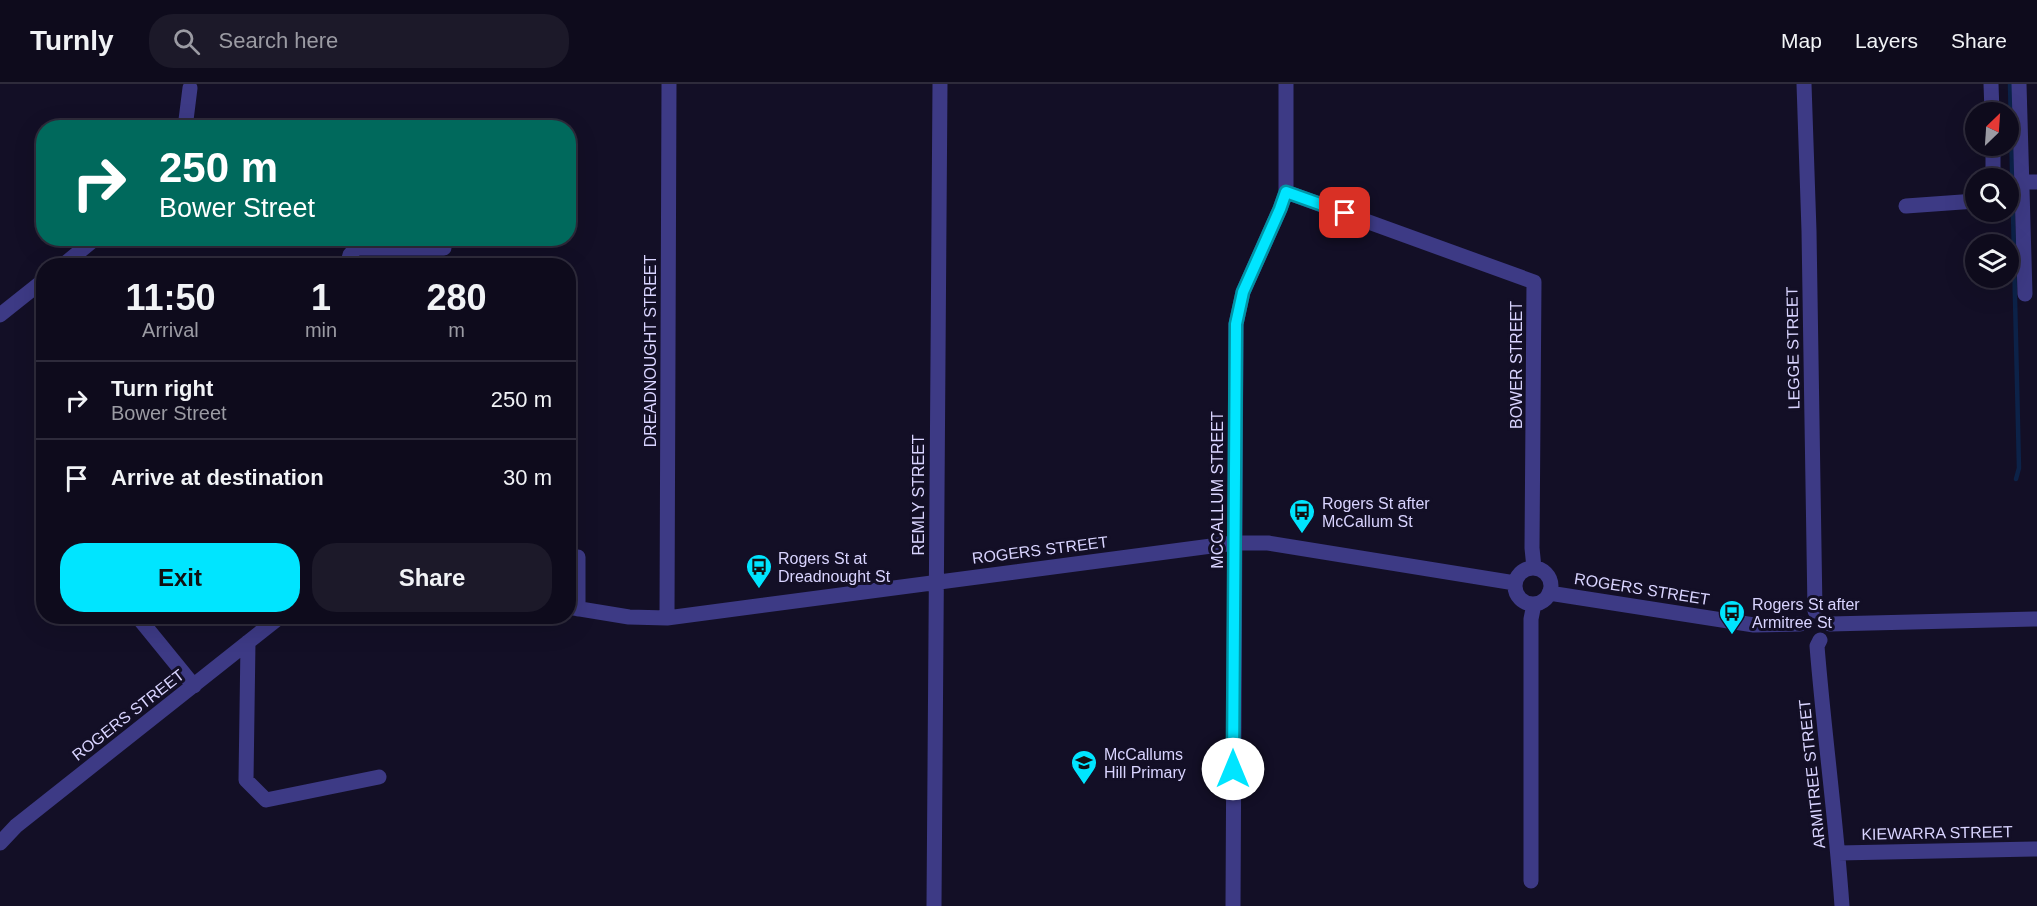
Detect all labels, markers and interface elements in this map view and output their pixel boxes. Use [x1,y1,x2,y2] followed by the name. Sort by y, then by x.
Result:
[149,14,569,68] search box
[30,25,113,56] text: Turnly
[170,25,203,58] icon: search
[218,28,338,53] text: Search here
[1781,29,1822,52] text: Map
[1855,29,1918,52] text: Layers
[1951,29,2007,52] text: Share
[1965,102,2019,156] north arrow
[1965,102,2019,288] map controls
[60,144,138,222] icon: right
[159,144,278,191] text: 250 m
[1965,168,2019,222] button: search
[1319,187,1370,238] pin
[159,193,315,223] text: Bower Street
[1328,196,1361,229] icon: arrive
[1965,234,2019,288] button: layers
[642,254,659,447] street label: DREADNOUGHT STREET
[125,277,215,318] text: 11:50
[311,277,331,318] text: 1
[427,277,487,318] text: 280
[1783,286,1803,409] street label: LEGGE STREET
[1508,301,1525,429] street label: BOWER STREET
[142,319,199,341] text: Arrival
[305,319,337,341] text: min
[448,319,465,341] text: m
[111,376,213,401] text: Turn right
[60,384,93,417] icon: right
[491,387,552,412] text: 250 m
[111,402,227,424] text: Bower Street
[1209,411,1226,569] street label: MCCALLUM STREET
[910,434,927,556] street label: REMLY STREET
[60,462,93,495] icon: arrive
[111,465,324,490] text: Arrive at destination
[503,465,552,490] text: 30 m
[1322,495,1430,530] place label: Rogers St after McCallum St
[1287,497,1317,535] bus stop icon: Rogers St after McCallum St
[971,533,1109,567] street label: ROGERS STREET
[60,543,300,612] button: Exit
[312,543,552,612] button: Share
[778,550,891,585] place label: Rogers St at Dreadnought St
[744,552,774,590] bus stop icon: Rogers St at Dreadnought St
[1573,570,1711,608] street label: ROGERS STREET
[1752,596,1860,631] place label: Rogers St after Armitree St
[1717,598,1747,636] bus stop icon: Rogers St after Armitree St
[69,666,187,764] street label: ROGERS STREET
[1796,698,1828,850] street label: ARMITREE STREET
[1201,737,1265,801] position arrow
[1104,746,1186,781] place label: McCallums Hill Primary
[1069,748,1099,786] school or university icon: McCallums Hill Primary
[1861,823,2013,843] street label: KIEWARRA STREET

